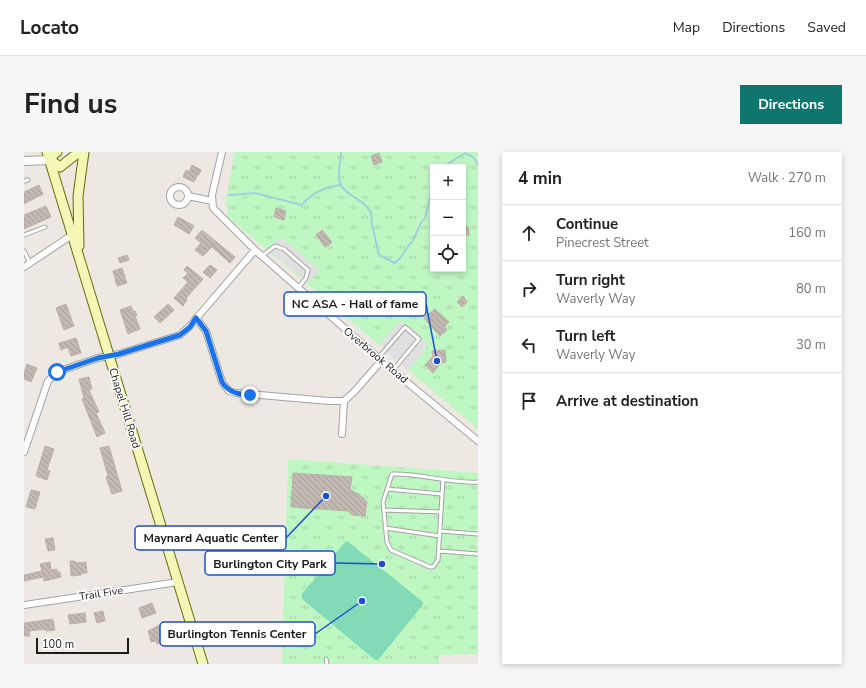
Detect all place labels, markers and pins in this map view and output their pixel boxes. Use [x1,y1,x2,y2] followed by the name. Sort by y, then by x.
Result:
[284,292,426,316] callout: NC ASA - Hall of fame
[135,526,286,550] callout: Maynard Aquatic Center
[205,551,335,575] callout: Burlington City Park
[160,622,315,646] callout: Burlington Tennis Center

